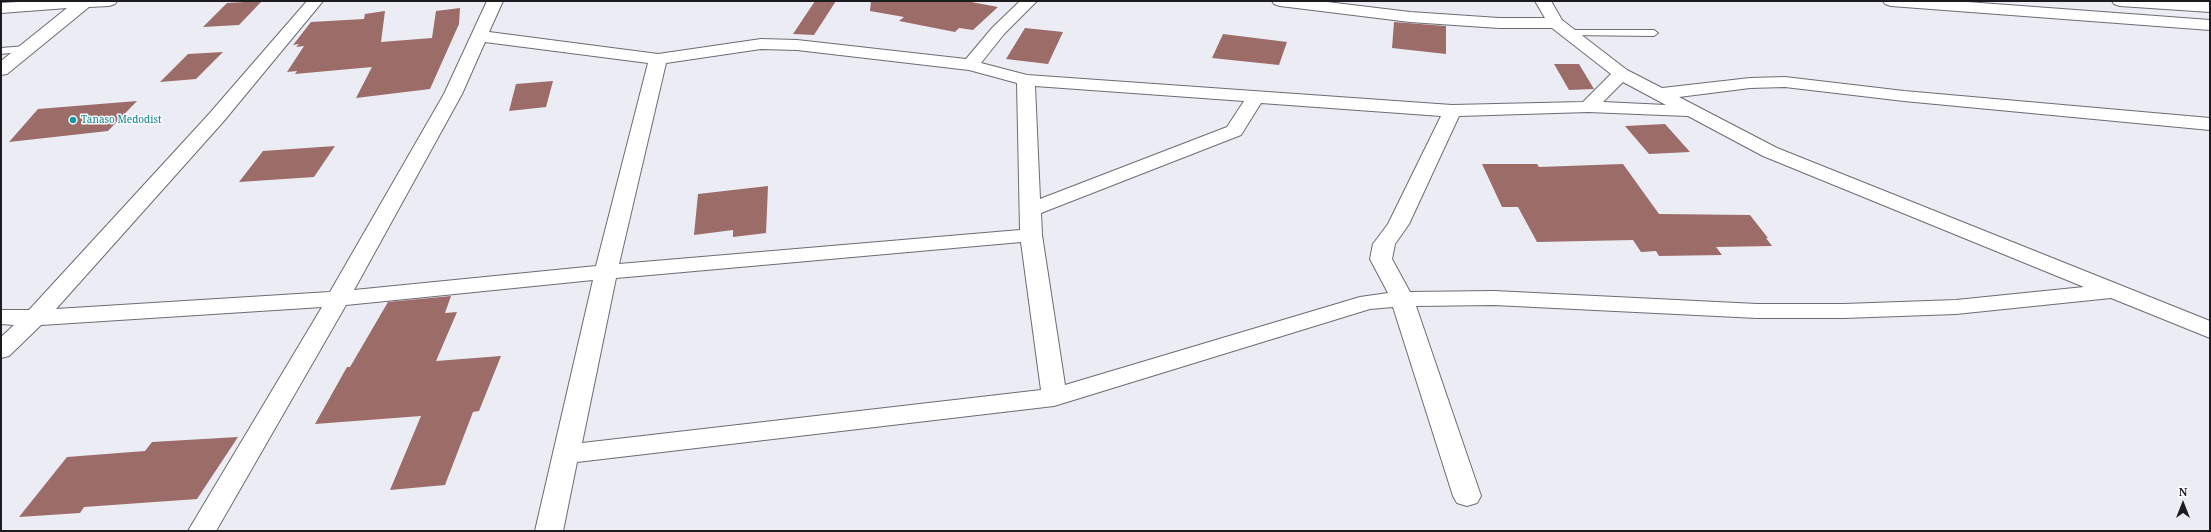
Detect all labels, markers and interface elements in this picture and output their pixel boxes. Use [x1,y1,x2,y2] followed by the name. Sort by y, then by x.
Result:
[81,114,161,126] place label: Tanaso Medodist
[68,115,78,125] marker: Tanaso Medodist
[2163,484,2203,524] north arrow
[2179,484,2187,499] text: N

